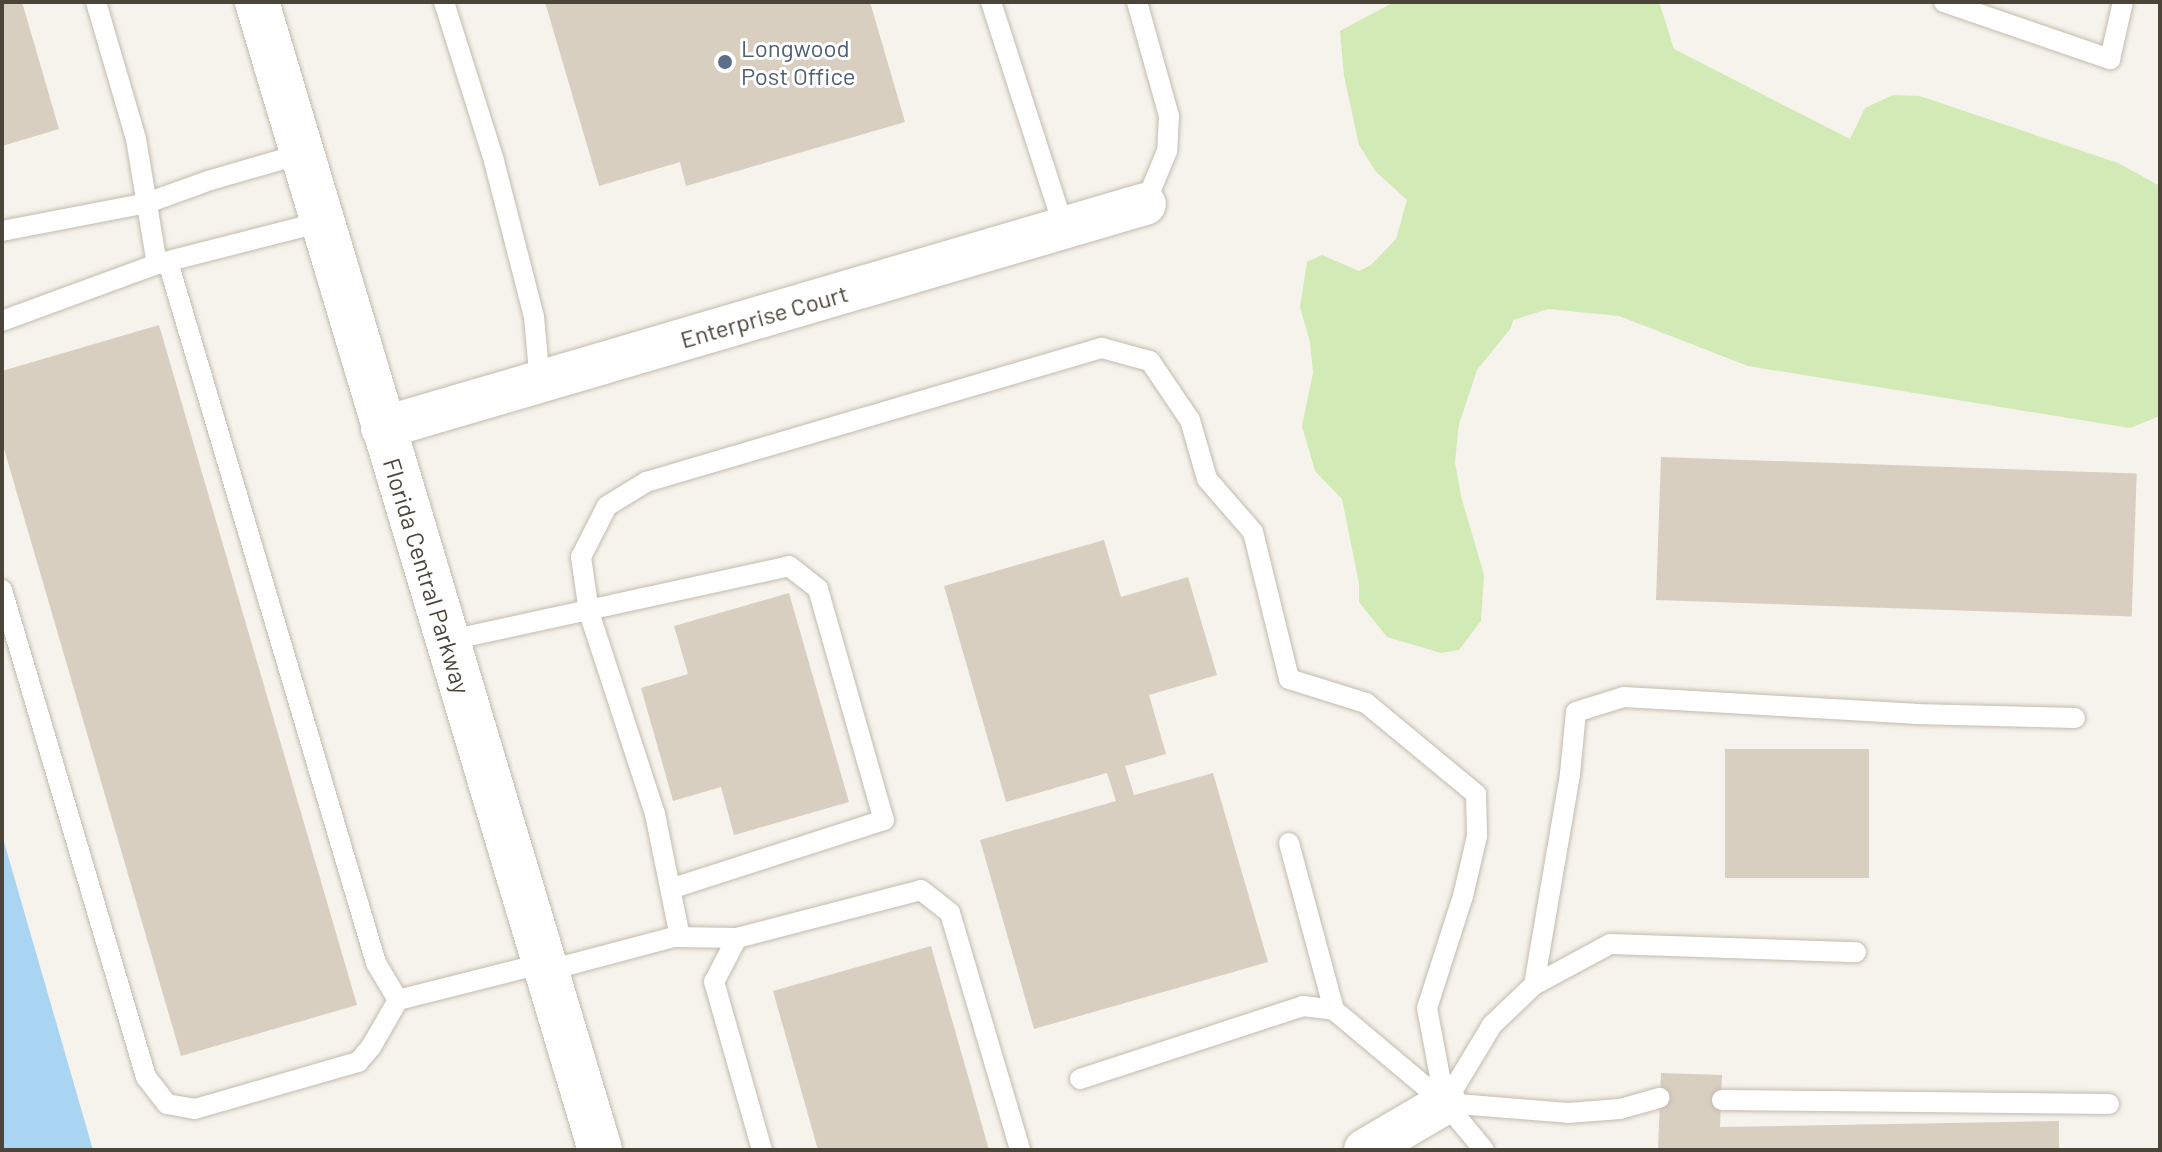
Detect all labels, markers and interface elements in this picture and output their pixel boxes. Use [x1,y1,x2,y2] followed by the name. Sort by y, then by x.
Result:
[741,34,856,90] place label: Longwood Post Office
[716,53,734,71] marker: Longwood Post Office
[677,278,851,354] street label: Enterprise Court
[377,455,477,697] street label: Florida Central Parkway

